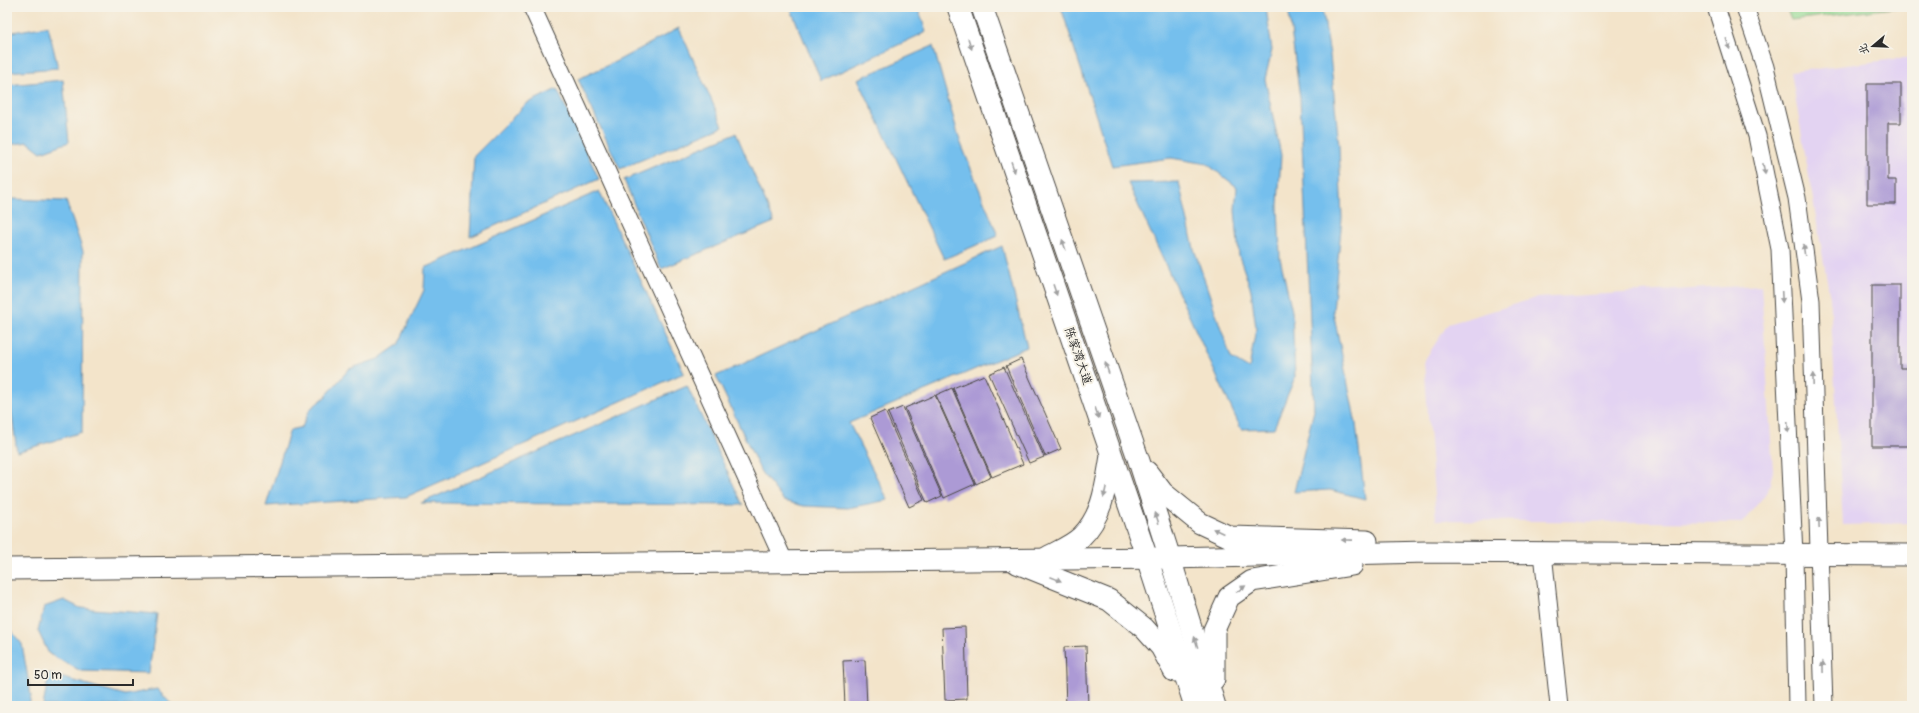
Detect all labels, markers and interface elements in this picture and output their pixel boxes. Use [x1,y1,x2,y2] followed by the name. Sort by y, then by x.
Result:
[1853,26,1893,66] north arrow
[968,38,974,50] one-way arrow
[1725,38,1731,50] one-way arrow
[1856,42,1872,56] text: 北
[1010,161,1016,173] one-way arrow
[1761,163,1767,175] one-way arrow
[1061,239,1067,251] one-way arrow
[1801,244,1807,256] one-way arrow
[1052,284,1058,296] one-way arrow
[1779,291,1786,303] one-way arrow
[1061,325,1095,387] street label: 陈家湾大道
[1103,362,1109,374] one-way arrow
[1810,373,1817,385] one-way arrow
[1094,407,1100,419] one-way arrow
[1785,421,1792,433] one-way arrow
[1101,486,1107,498] one-way arrow
[1154,511,1160,523] one-way arrow
[1815,517,1822,529] one-way arrow
[1212,528,1224,534] one-way arrow
[1340,537,1353,543] one-way arrow
[1051,576,1063,582] one-way arrow
[1235,585,1247,592] one-way arrow
[1193,635,1199,647] one-way arrow
[28,661,133,687] scale bar
[1819,661,1826,673] one-way arrow
[34,668,62,683] text: 50 m

